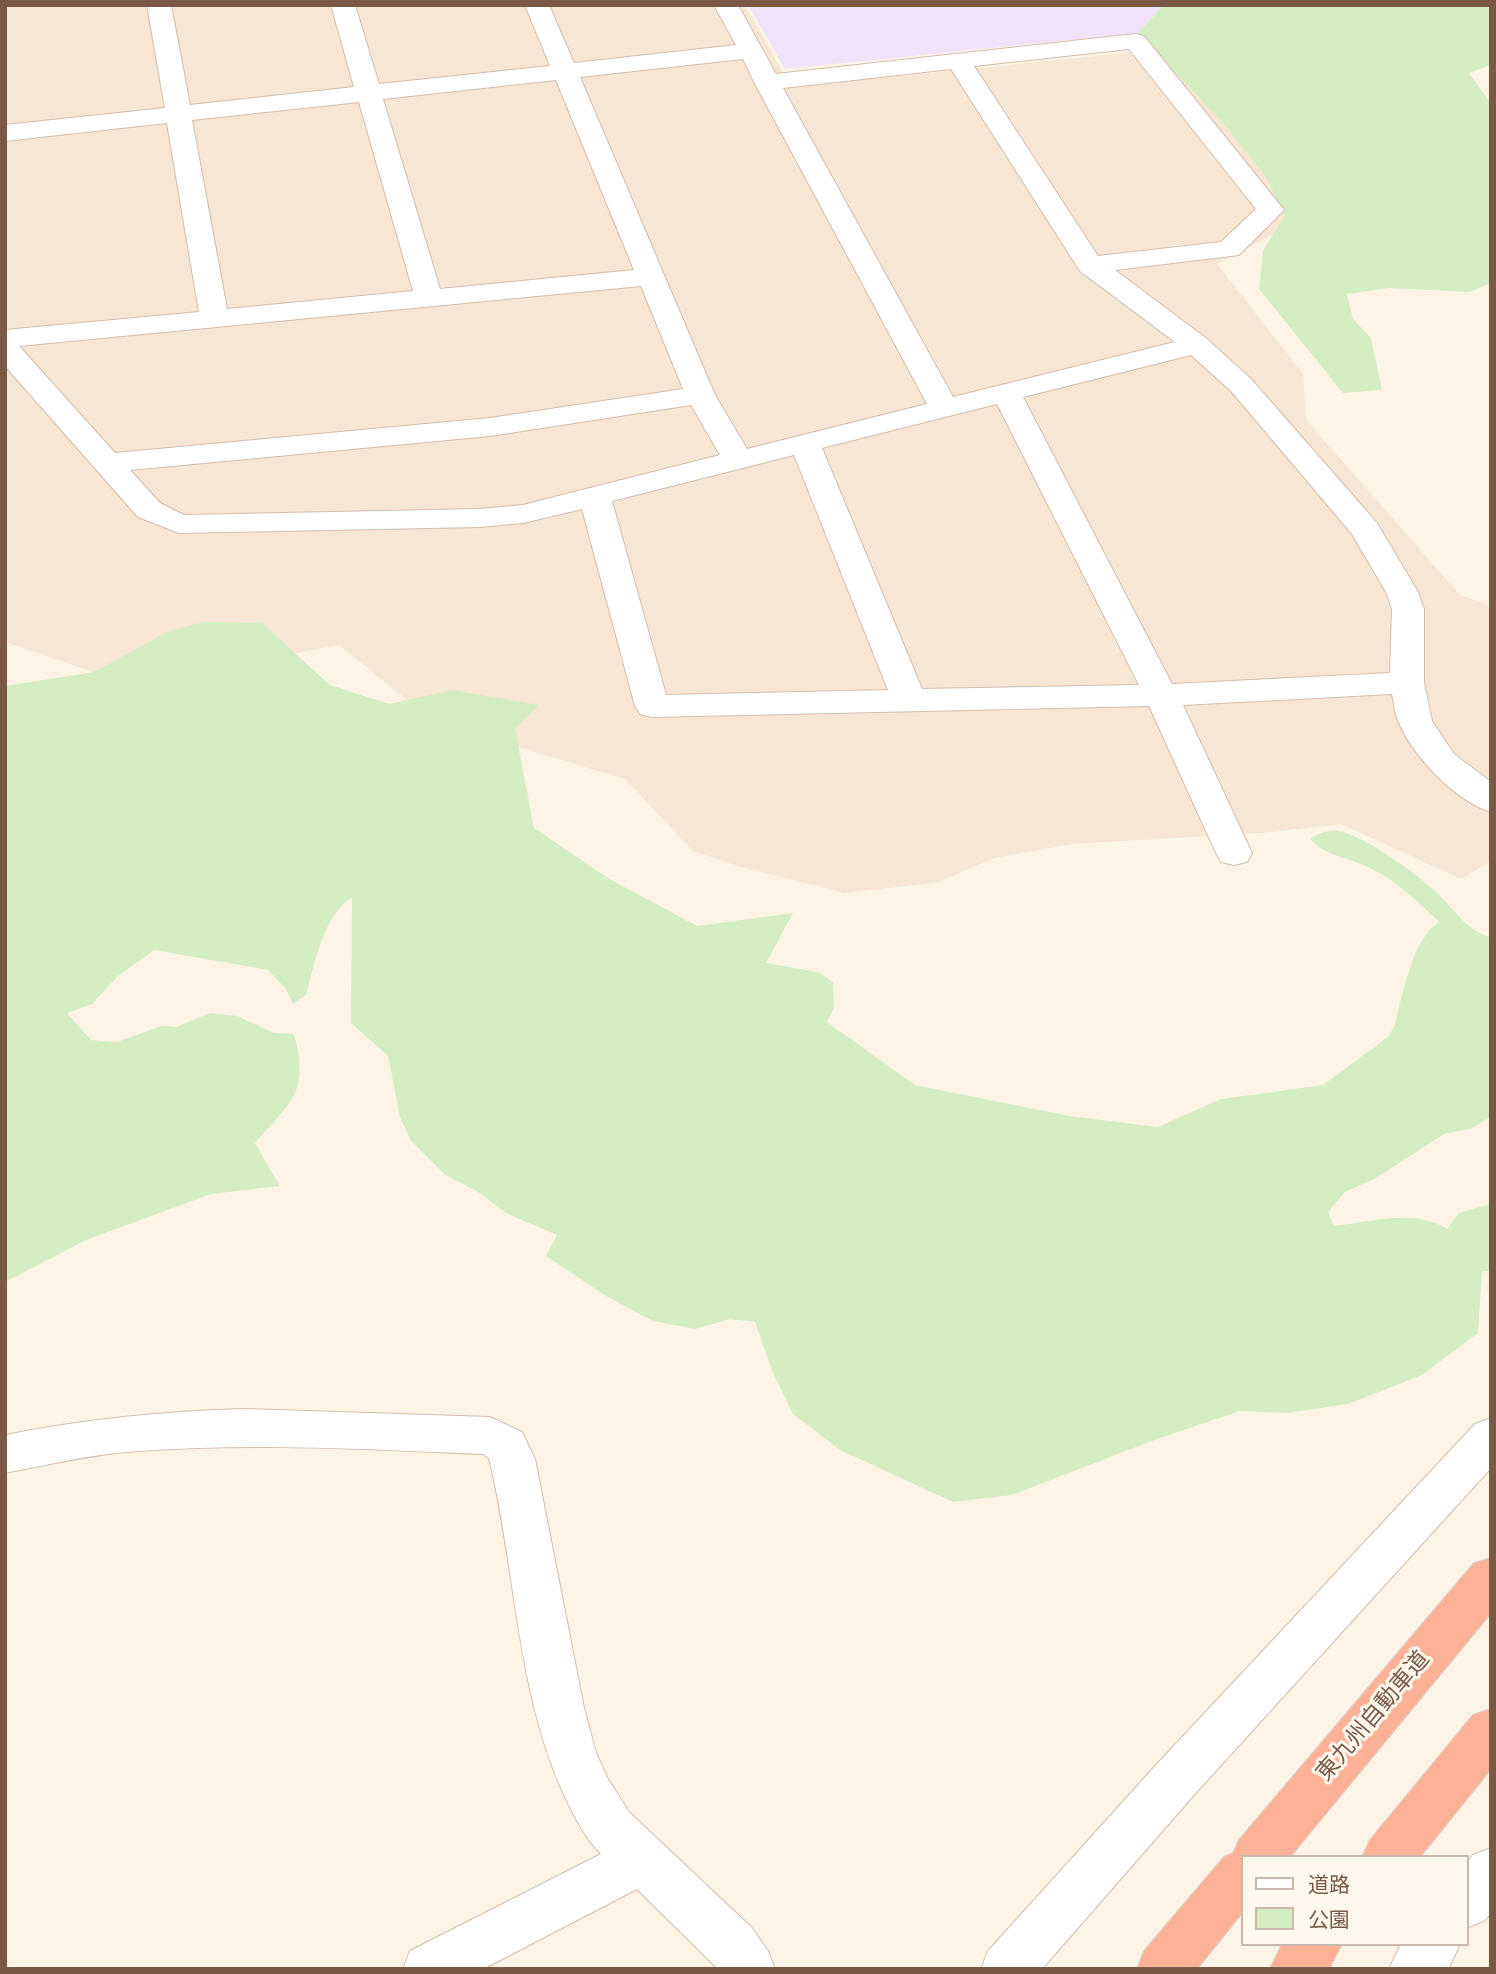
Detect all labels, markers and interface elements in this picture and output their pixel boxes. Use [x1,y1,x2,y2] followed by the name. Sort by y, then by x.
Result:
[1312,1646,1436,1788] street label: 東九州自動車道
[1240,1855,1468,1946] legend
[1308,1868,1350,1900] text: 道路
[1308,1903,1350,1935] text: 公園

